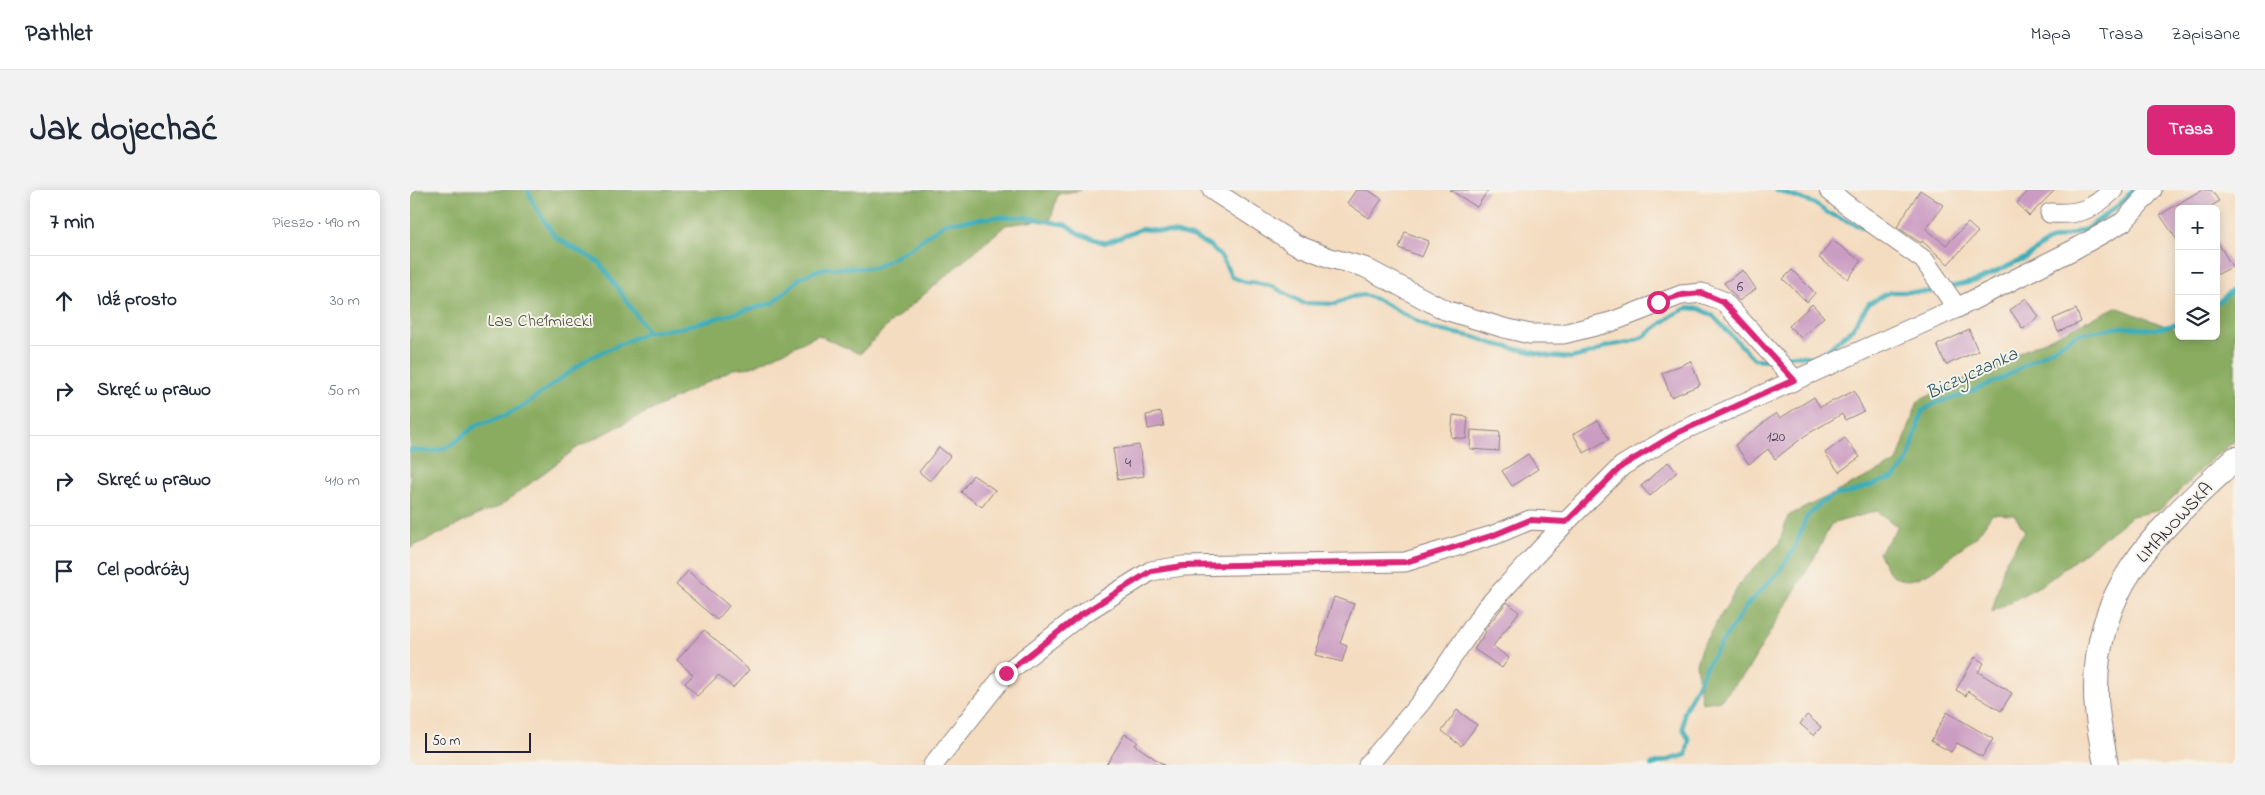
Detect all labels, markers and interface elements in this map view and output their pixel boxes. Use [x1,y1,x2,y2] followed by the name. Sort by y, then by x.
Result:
[25,17,93,52] text: Pathlet
[2031,22,2071,48] text: Mapa
[2099,22,2143,48] text: Trasa
[2171,22,2240,48] text: Zapisane
[30,105,217,156] text: Jak dojechać
[2147,105,2235,155] button: Trasa
[2175,205,2220,340] map controls
[2175,205,2220,250] button: +
[50,208,94,238] text: 7 min
[272,211,360,235] text: Pieszo · 490 m
[2175,250,2220,295] button: −
[1737,276,1744,298] house number: 6
[50,287,78,315] icon: ahead
[97,287,177,314] text: Idź prosto
[330,289,360,313] text: 30 m
[1647,291,1670,314] route start
[2175,295,2220,340] button: layers
[487,309,593,335] park label: Las Chełmiecki
[1922,341,2023,407] water label: Biczyczanka
[50,377,78,405] icon: right
[97,377,211,404] text: Skręć w prawo
[328,379,360,403] text: 50 m
[1767,426,1786,448] house number: 120
[1125,452,1131,474] house number: 4
[50,467,78,495] icon: right
[97,467,211,494] text: Skręć w prawo
[325,469,360,493] text: 410 m
[2131,477,2220,570] street label: LIMANOWSKA
[50,557,78,585] icon: arrive
[97,557,189,584] text: Cel podróży
[995,662,1018,685] route end
[425,730,531,753] scale bar
[432,731,460,752] text: 50 m

